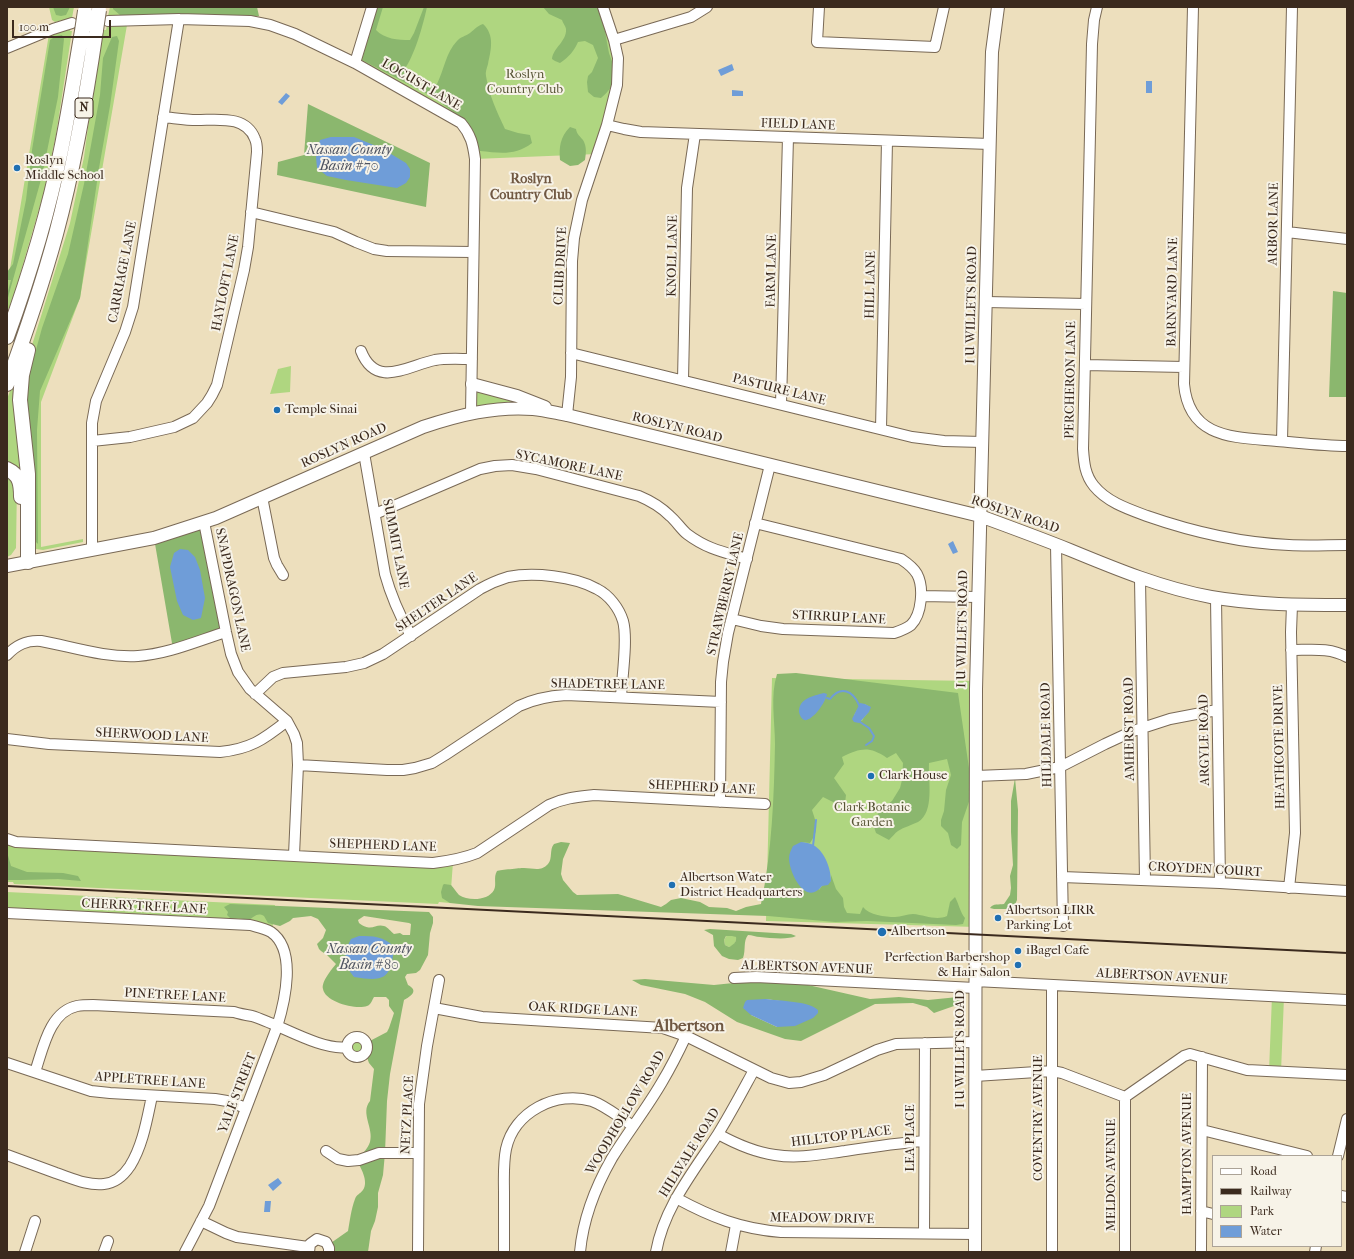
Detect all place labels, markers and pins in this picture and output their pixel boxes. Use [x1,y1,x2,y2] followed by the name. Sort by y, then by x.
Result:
[25,153,104,184] place label: Roslyn Middle School
[12,163,22,173] marker: Roslyn Middle School
[285,402,357,418] place label: Temple Sinai
[272,405,282,415] marker: Temple Sinai
[879,768,947,784] place label: Clark House
[866,771,876,781] marker: Clark House
[680,870,802,901] place label: Albertson Water District Headquarters
[667,880,677,890] marker: Albertson Water District Headquarters
[1006,903,1095,934] place label: Albertson LIRR Parking Lot
[993,913,1003,923] marker: Albertson LIRR Parking Lot
[891,924,945,940] place label: Albertson
[876,926,888,938] marker: Albertson
[1026,943,1089,959] place label: iBagel Cafe
[1013,946,1023,956] marker: iBagel Cafe
[885,950,1010,981] place label: Perfection Barbershop & Hair Salon
[1013,960,1023,970] marker: Perfection Barbershop & Hair Salon

